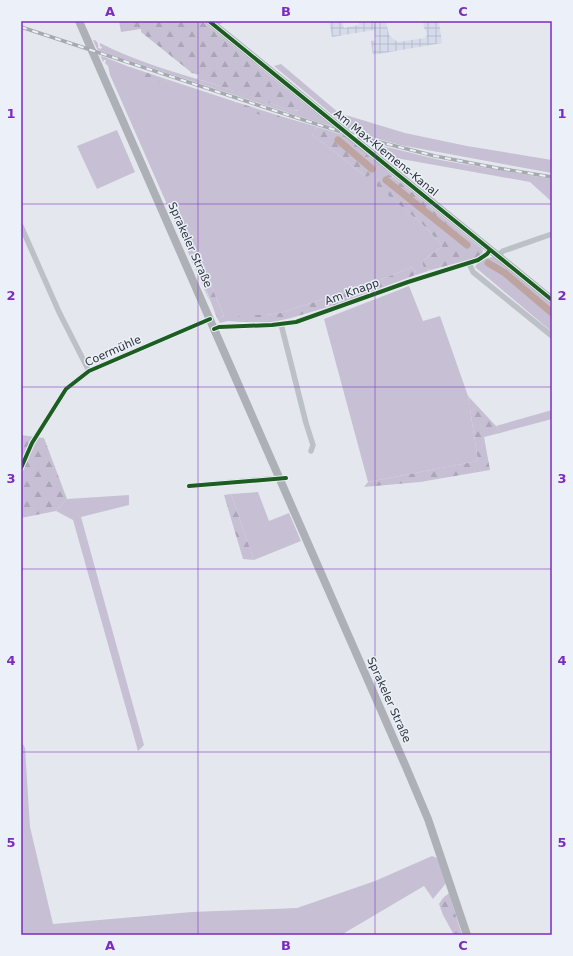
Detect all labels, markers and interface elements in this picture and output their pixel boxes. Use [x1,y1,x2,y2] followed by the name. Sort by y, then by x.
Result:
[105,4,115,19] text: A
[281,4,291,19] text: B
[458,4,468,19] text: C
[6,106,16,121] text: 1
[557,106,567,121] text: 1
[331,107,441,199] street label: Am Max-Klemens-Kanal
[165,200,215,290] street label: Sprakeler Straße
[323,276,381,308] street label: Am Knapp
[6,288,16,303] text: 2
[557,288,567,303] text: 2
[83,333,143,369] street label: Coermühle
[6,471,16,486] text: 3
[557,471,567,486] text: 3
[6,653,16,668] text: 4
[557,653,567,668] text: 4
[364,655,414,745] street label: Sprakeler Straße
[6,835,16,850] text: 5
[557,835,567,850] text: 5
[105,938,115,953] text: A
[281,938,291,953] text: B
[458,938,468,953] text: C

